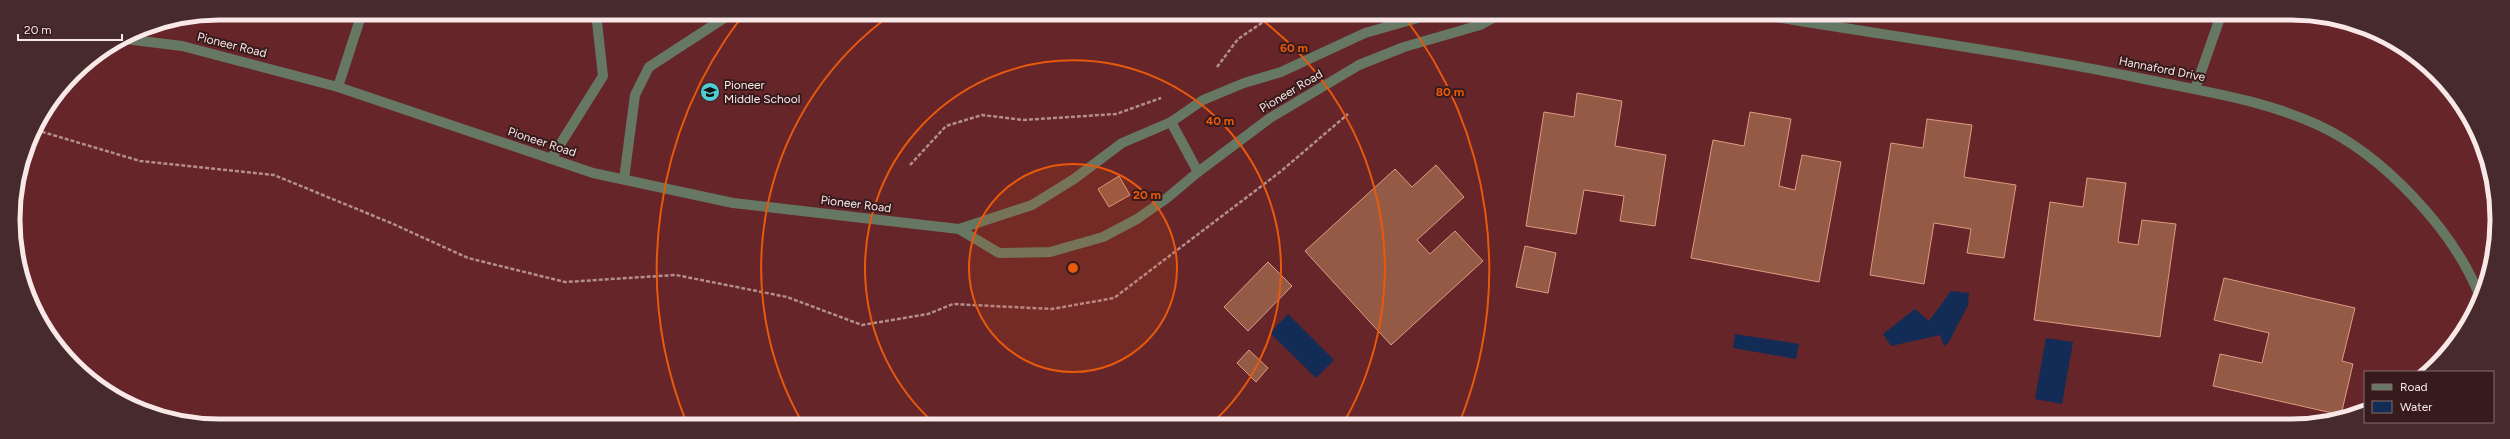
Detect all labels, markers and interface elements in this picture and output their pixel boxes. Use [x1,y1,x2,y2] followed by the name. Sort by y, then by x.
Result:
[18,16,122,42] scale bar
[24,23,52,37] text: 20 m
[196,30,268,60] street label: Pioneer Road
[1280,41,1308,55] text: 60 m
[2118,54,2207,84] street label: Hannaford Drive
[1257,67,1325,115] street label: Pioneer Road
[724,78,800,106] place label: Pioneer Middle School
[699,81,721,103] school or university icon: Pioneer Middle School
[1436,85,1464,99] text: 80 m
[1206,114,1234,128] text: 40 m
[506,124,578,160] street label: Pioneer Road
[1133,188,1161,202] text: 20 m
[820,193,892,215] street label: Pioneer Road
[1066,261,1080,275] centre of rings
[2364,371,2494,423] legend
[2400,380,2428,394] text: Road
[2400,400,2432,414] text: Water

